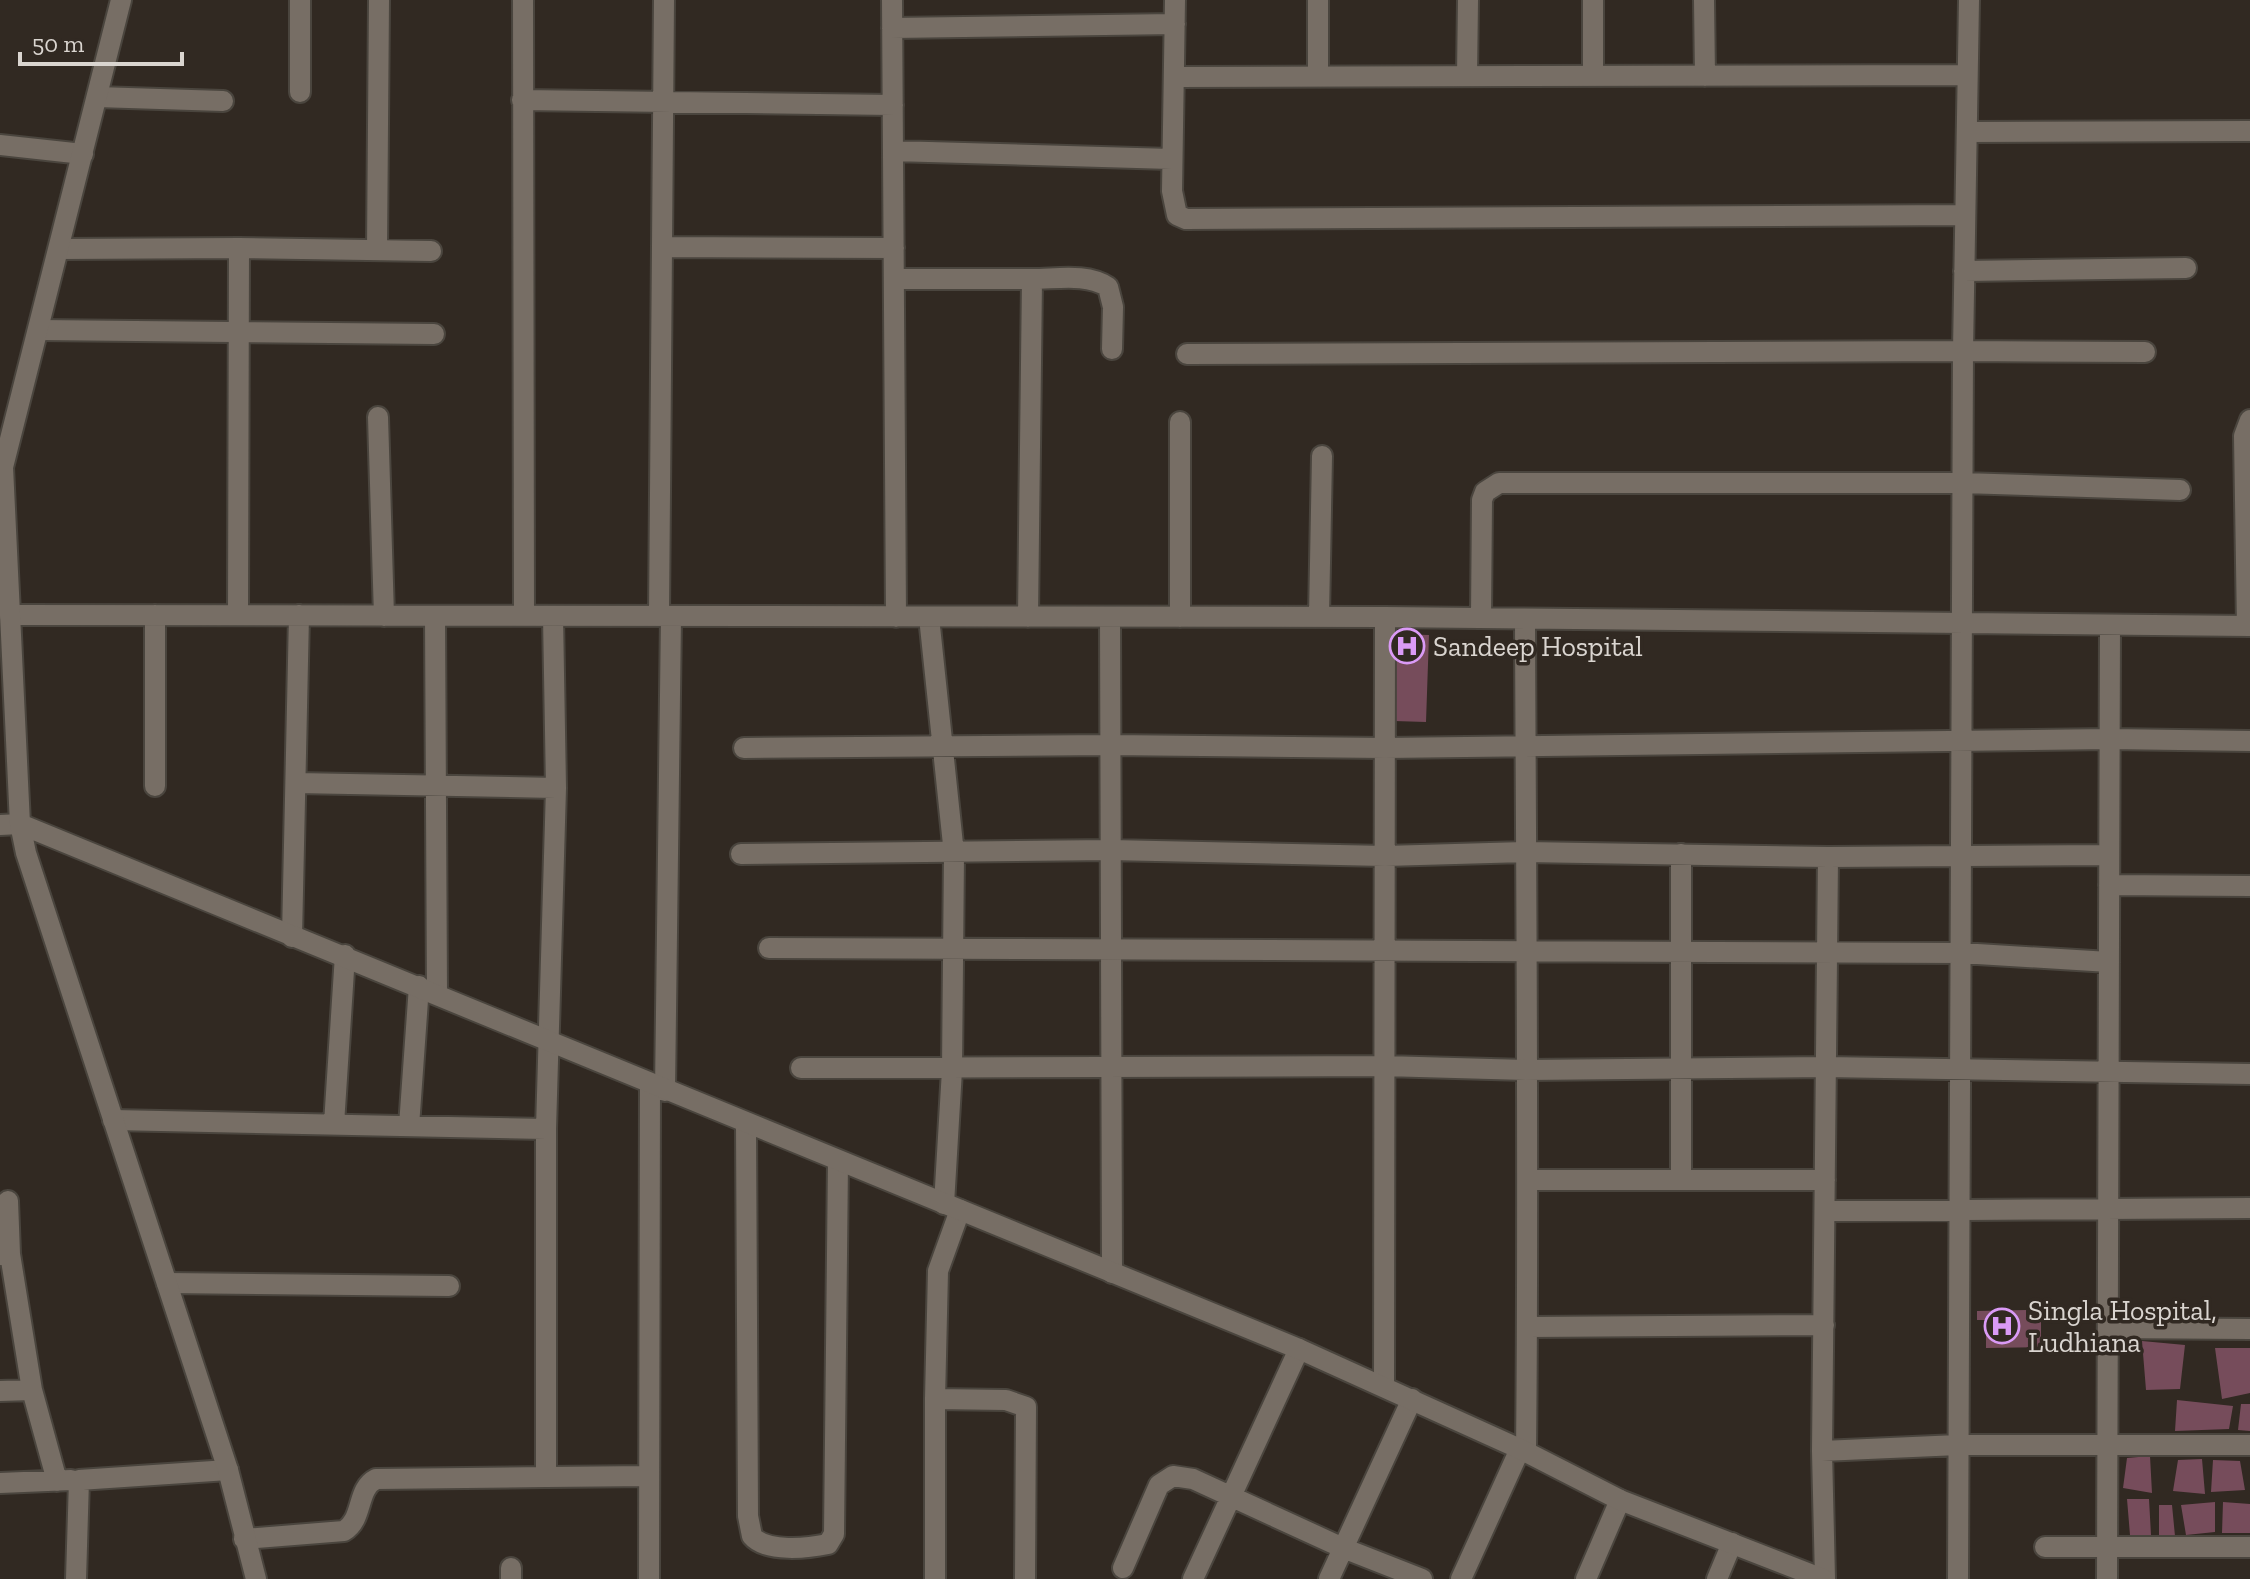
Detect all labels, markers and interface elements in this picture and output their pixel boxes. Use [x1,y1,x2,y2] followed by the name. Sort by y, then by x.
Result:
[20,16,182,66] scale bar
[32,29,85,58] text: 50 m
[1388,627,1426,665] hospital icon: Sandeep Hospital
[1433,630,1643,663] place label: Sandeep Hospital
[2028,1294,2217,1359] place label: Singla Hospital, Ludhiana
[1983,1307,2021,1345] hospital icon: Singla Hospital, Ludhiana

